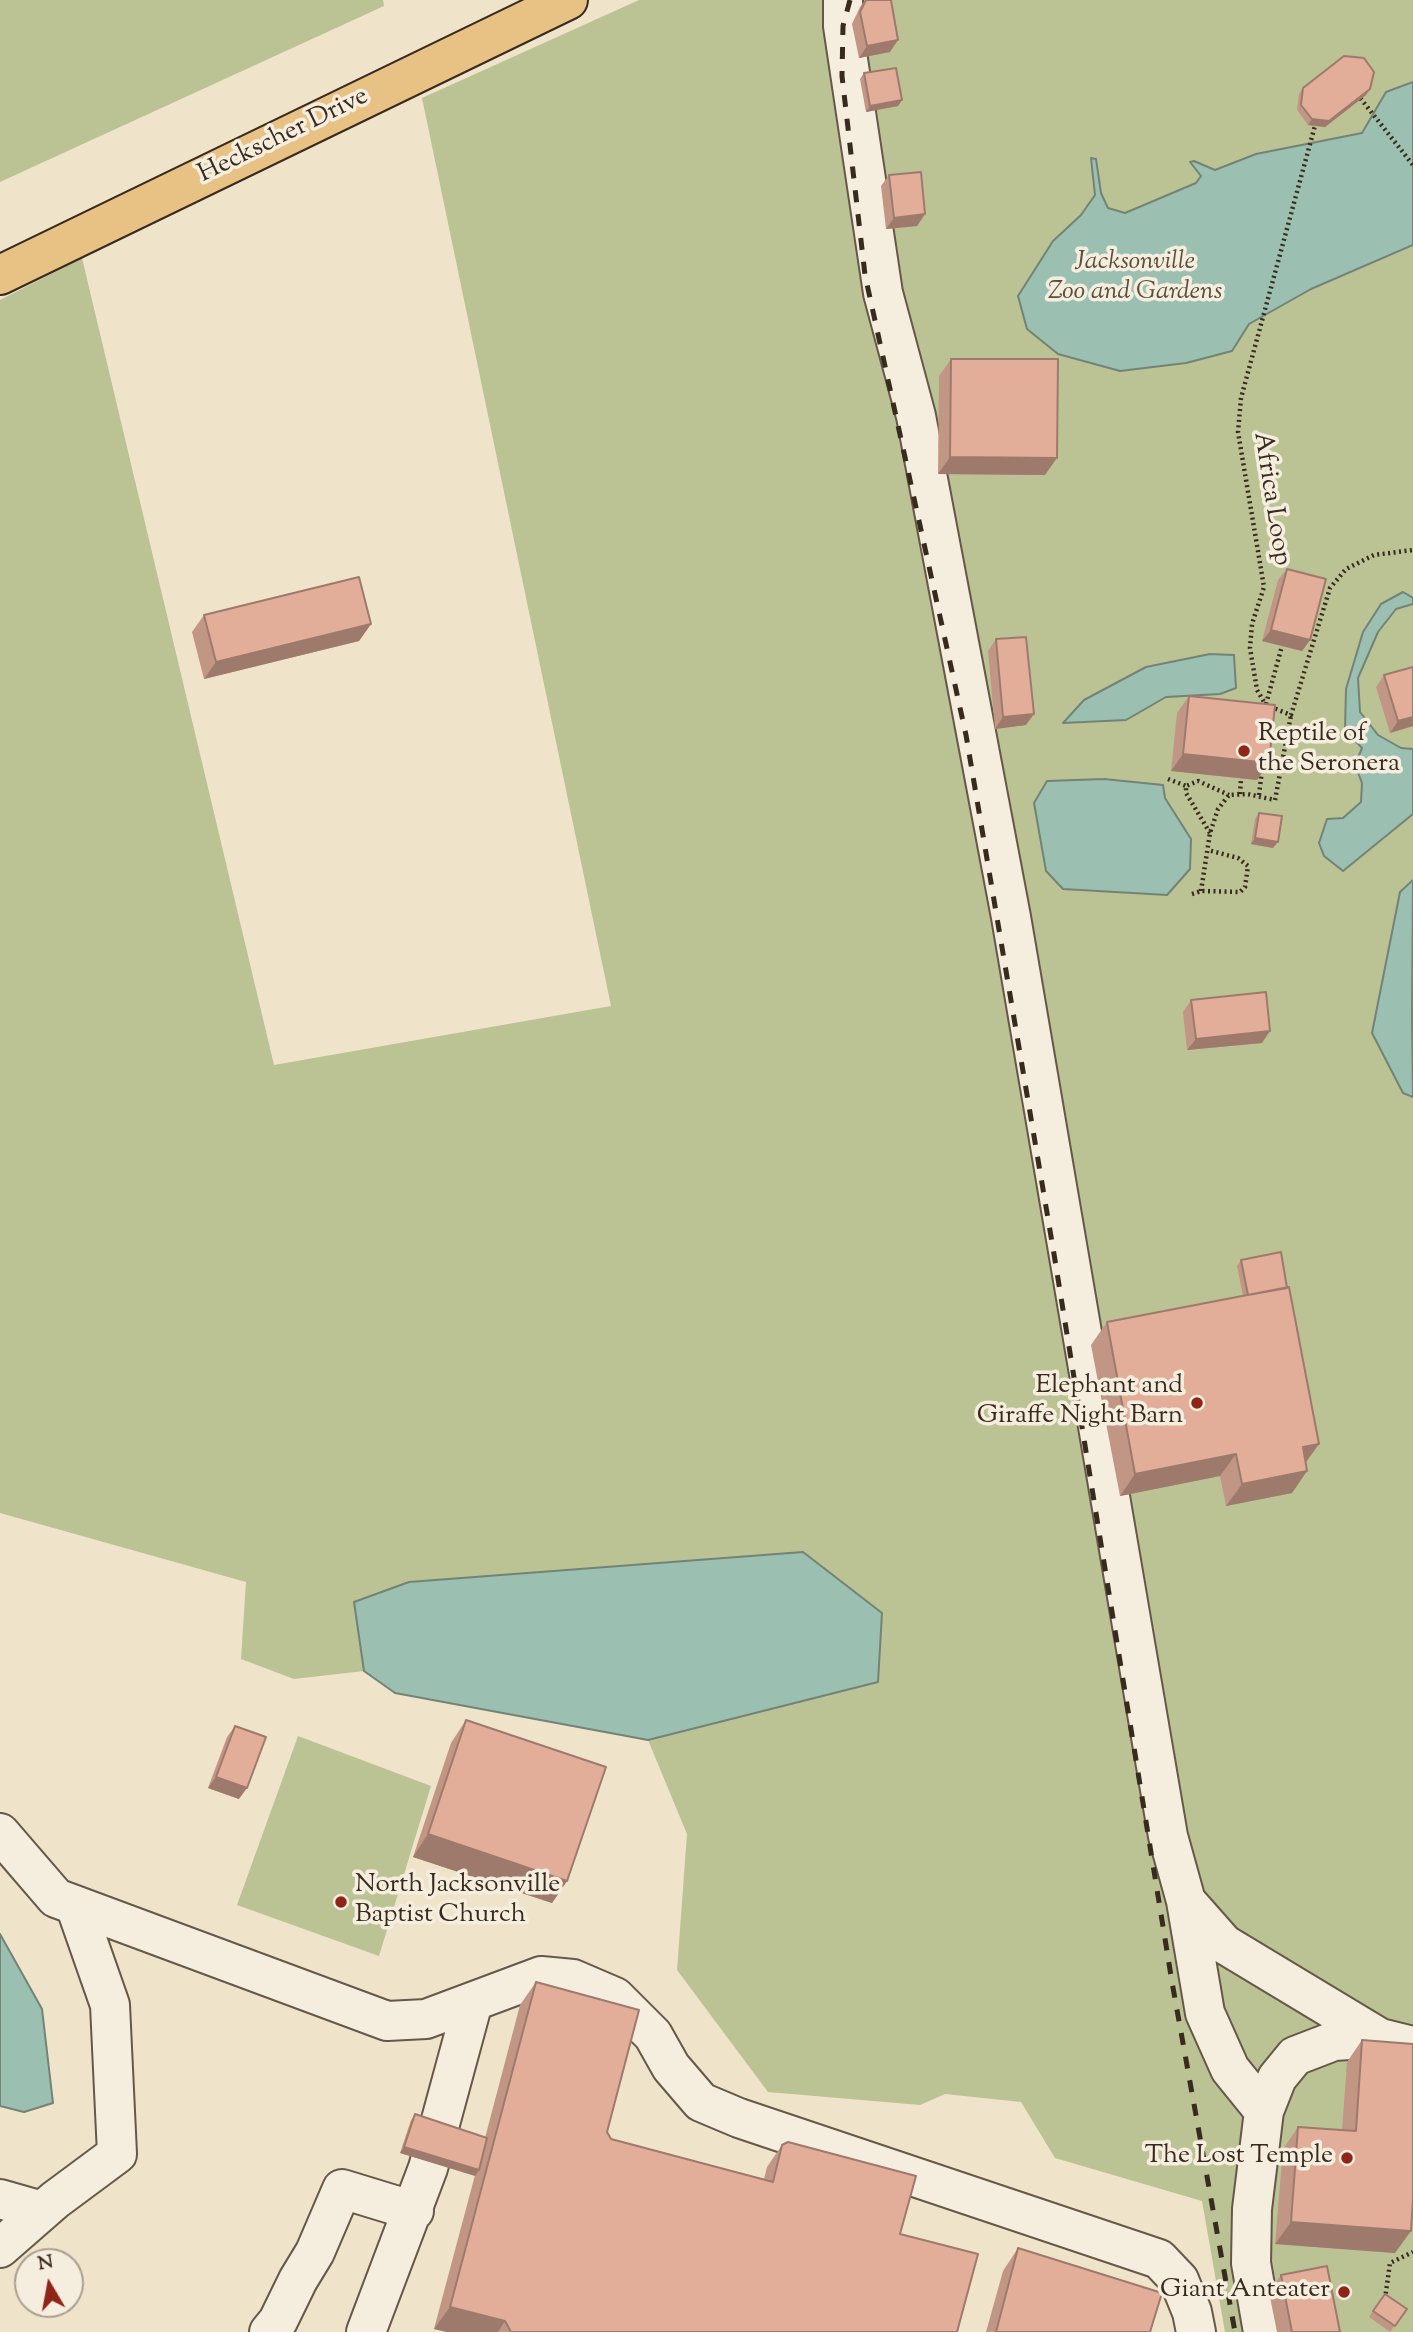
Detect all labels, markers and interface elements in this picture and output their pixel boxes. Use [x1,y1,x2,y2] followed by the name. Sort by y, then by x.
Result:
[194,82,374,192] street label: Heckscher Drive
[1048,248,1222,310] park label: Jacksonville Zoo and Gardens
[1244,430,1296,568] street label: Africa Loop
[1258,720,1400,782] place label: Reptile of the Seronera
[1236,743,1252,759] marker: Reptile of the Seronera
[977,1372,1183,1434] place label: Elephant and Giraffe Night Barn
[1189,1395,1205,1411] marker: Elephant and Giraffe Night Barn
[355,1871,560,1932] place label: North Jacksonville Baptist Church
[333,1894,349,1910] marker: North Jacksonville Baptist Church
[1145,2142,1333,2174] place label: The Lost Temple
[1339,2150,1355,2166] marker: The Lost Temple
[14,2248,84,2318] north arrow
[36,2249,55,2278] text: N
[1160,2276,1330,2308] place label: Giant Anteater
[1336,2284,1352,2300] marker: Giant Anteater

